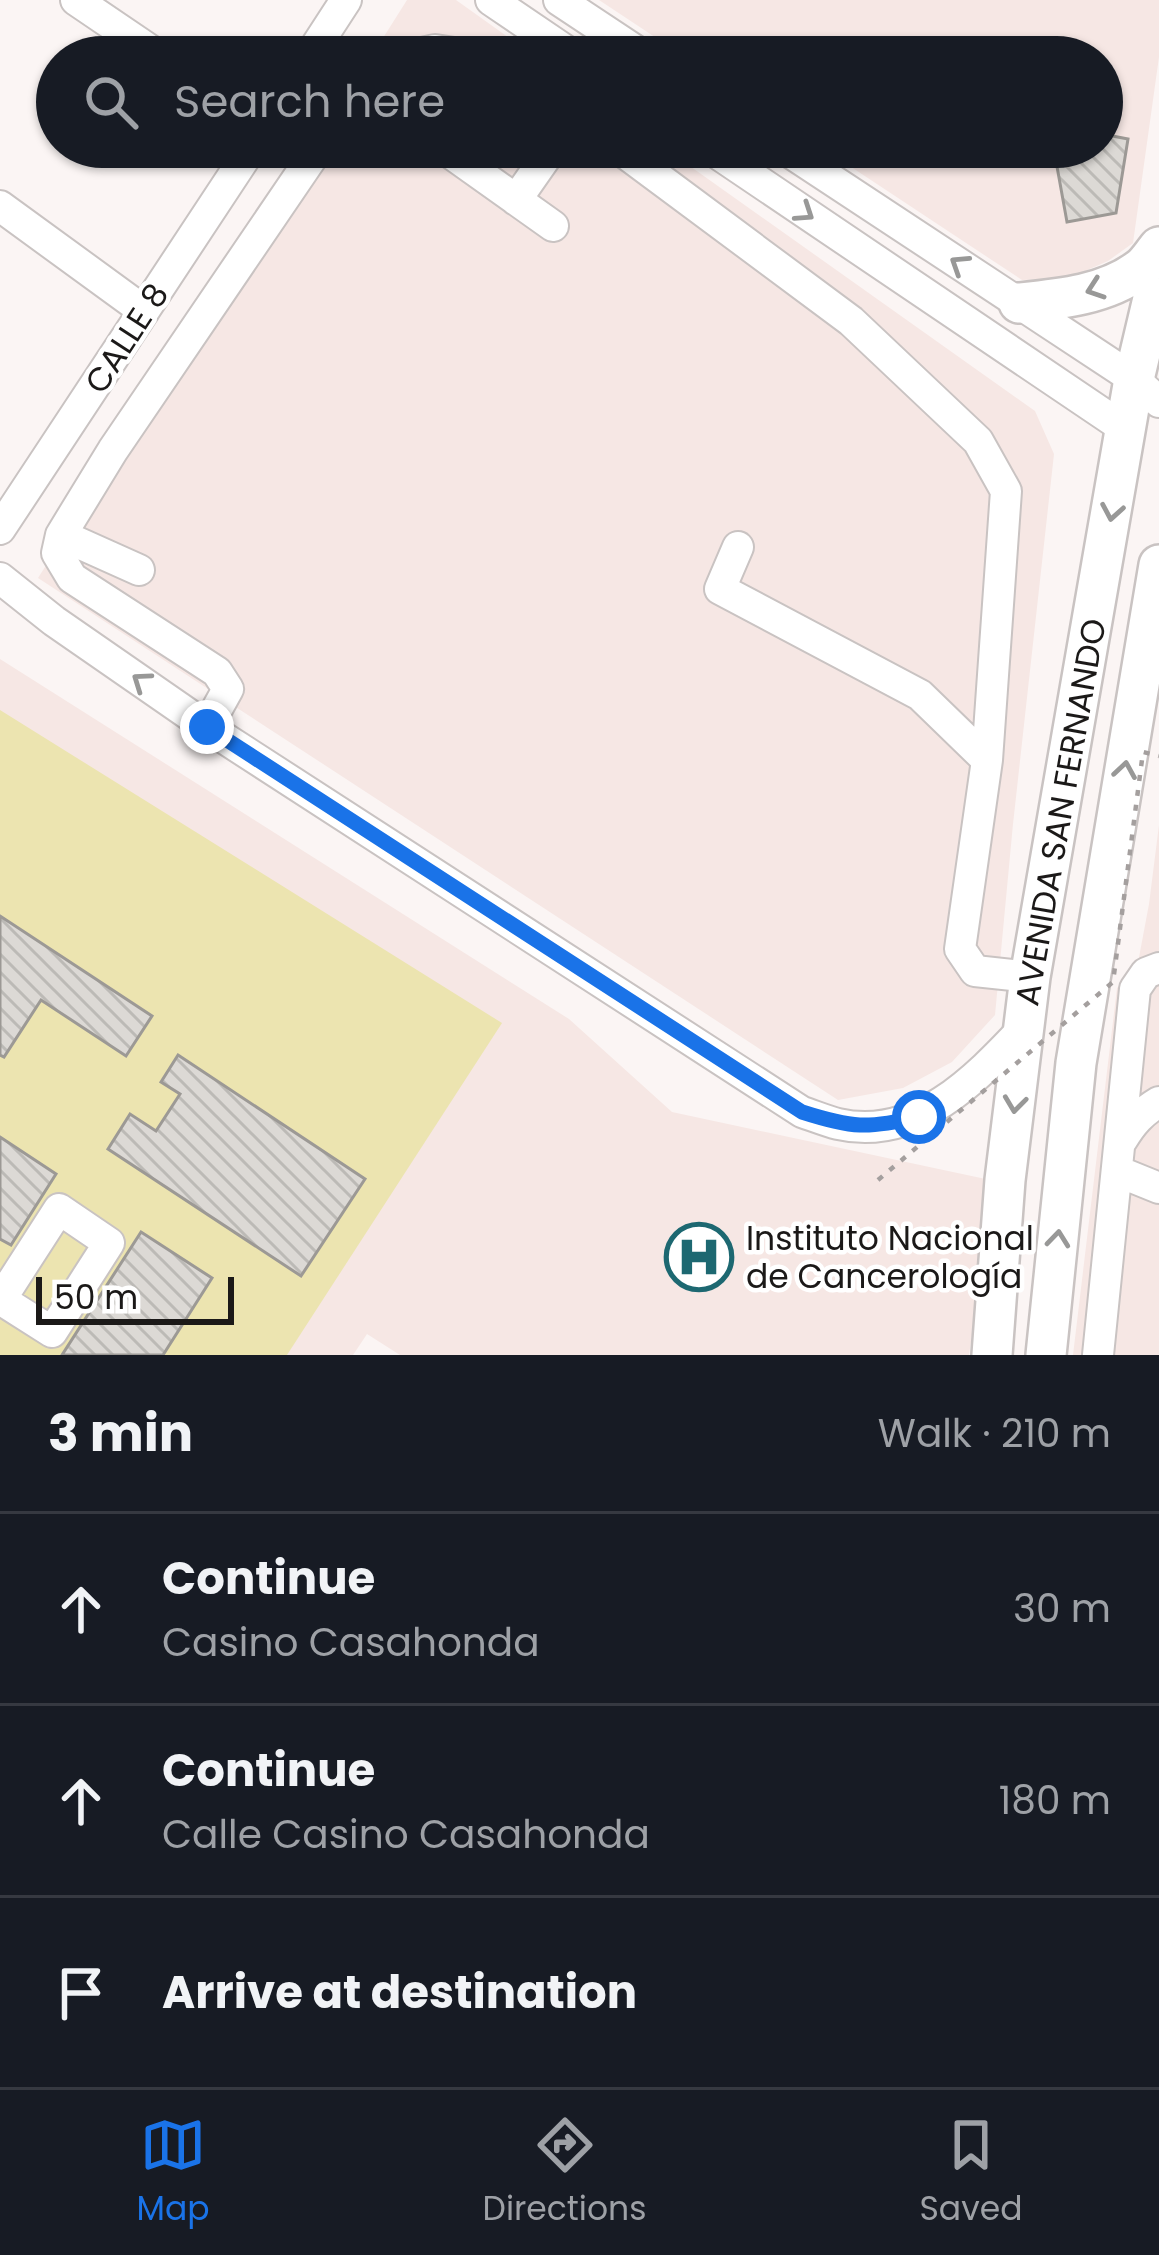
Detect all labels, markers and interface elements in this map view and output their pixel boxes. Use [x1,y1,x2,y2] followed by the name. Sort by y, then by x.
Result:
[36,36,1123,168] search box
[78,69,144,135] icon: search
[174,70,445,133] text: Search here
[791,198,813,220] one-way arrow
[951,257,973,279] one-way arrow
[73,274,180,403] street label: CALLE 8
[1086,275,1107,299] one-way arrow
[1100,501,1126,521] one-way arrow
[1003,615,1118,1009] street label: AVENIDA SAN FERNANDO
[132,673,154,695] one-way arrow
[180,700,234,754] route end
[1112,760,1137,780] one-way arrow
[892,1090,946,1144] route start
[1002,1094,1028,1113] one-way arrow
[746,1215,1034,1300] place label: Instituto Nacional de Cancerología
[664,1222,734,1292] hospital icon: Instituto Nacional de Cancerología
[1044,1229,1070,1248] one-way arrow
[36,1271,234,1324] scale bar
[54,1274,138,1321] text: 50 m
[48,1397,193,1469] text: 3 min
[878,1406,1111,1461] text: Walk · 210 m
[162,1547,375,1610] text: Continue
[48,1576,114,1642] icon: ahead
[1013,1581,1111,1636] text: 30 m
[162,1615,540,1670] text: Casino Casahonda
[162,1739,375,1802] text: Continue
[48,1768,114,1834] icon: ahead
[999,1773,1111,1828] text: 180 m
[162,1807,650,1862] text: Calle Casino Casahonda
[48,1960,114,2026] icon: arrive
[162,1961,637,2024] text: Arrive at destination
[137,2112,210,2234] tab: Map
[483,2112,646,2234] tab: Directions
[920,2112,1022,2234] tab: Saved

